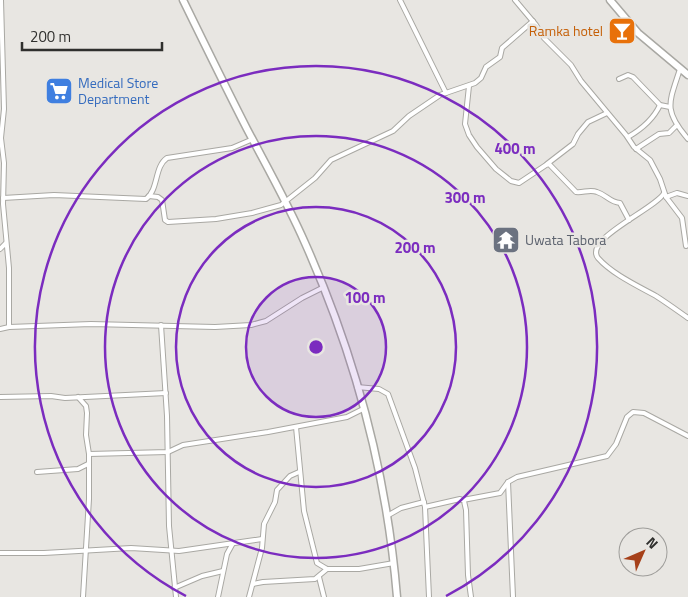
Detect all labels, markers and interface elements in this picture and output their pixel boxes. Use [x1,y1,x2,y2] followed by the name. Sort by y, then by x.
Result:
[607,16,637,46] bar icon: Ramka hotel
[22,20,162,52] scale bar
[529,20,603,41] place label: Ramka hotel
[30,25,71,48] text: 200 m
[78,72,158,109] place label: Medical Store Department
[44,76,74,106] supermarket icon: Medical Store Department
[494,137,536,160] text: 400 m
[444,186,486,209] text: 300 m
[491,225,521,255] temple icon: Uwata Tabora
[525,229,606,250] place label: Uwata Tabora
[394,236,436,259] text: 200 m
[344,286,386,309] text: 100 m
[307,338,325,356] centre of rings
[618,527,668,577] north arrow
[642,532,663,553] text: N

